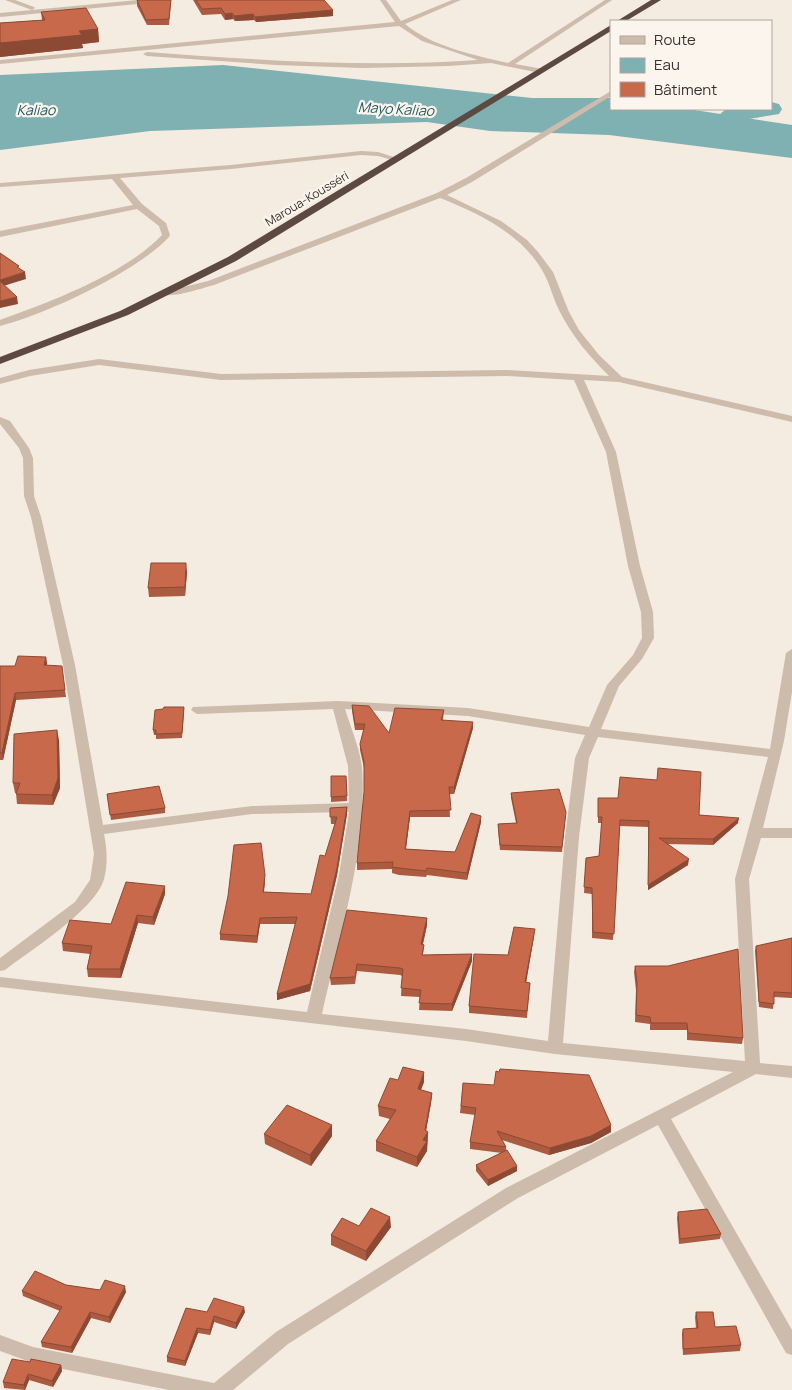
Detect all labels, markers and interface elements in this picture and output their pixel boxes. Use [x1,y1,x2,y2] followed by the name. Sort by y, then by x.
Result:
[610,20,772,110] legend
[654,29,696,50] text: Route
[654,54,680,75] text: Eau
[654,79,717,100] text: Bâtiment
[358,97,435,120] water label: Mayo Kaliao
[17,100,56,119] water label: Kaliao
[262,167,352,230] street label: Maroua-Kousséri

